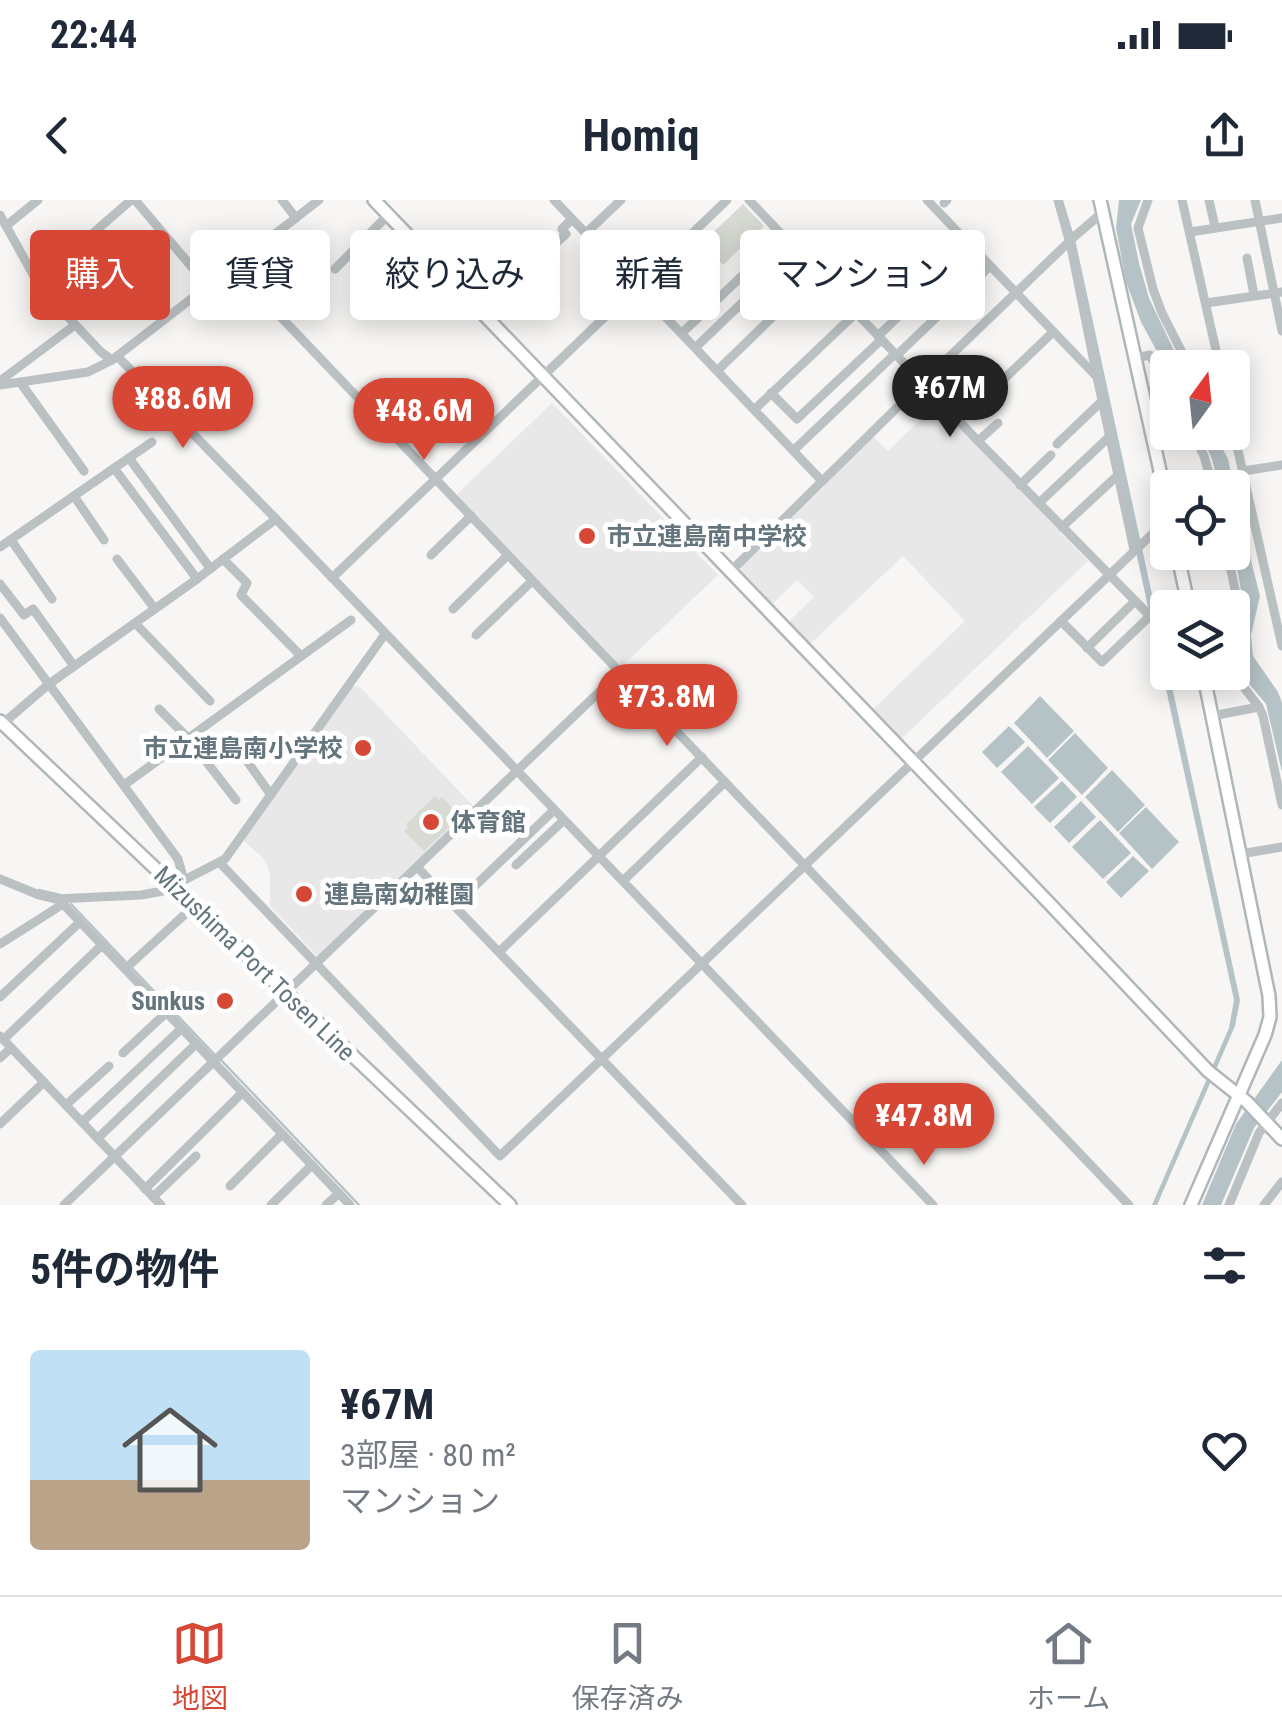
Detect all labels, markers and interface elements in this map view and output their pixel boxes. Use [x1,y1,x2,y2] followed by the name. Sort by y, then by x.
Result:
[50,13,137,57] text: 22:44
[30,108,85,163] icon: back
[1197,108,1252,163] icon: share
[582,109,700,162] text: Homiq
[30,230,170,320] chip: 購入
[190,230,330,320] chip: 賃貸
[350,230,560,320] chip: 絞り込み
[580,230,720,320] chip: 新着
[740,230,985,320] chip: マンション
[1150,350,1250,450] north arrow
[1150,350,1250,690] map controls
[891,355,1009,440] pin: ¥67M
[102,366,264,451] pin: ¥88.6M
[914,368,986,406] text: ¥67M
[343,378,505,463] pin: ¥48.6M
[134,379,232,417] text: ¥88.6M
[375,391,473,429] text: ¥48.6M
[1150,470,1250,570] button: locate
[607,522,807,551] place label: 市立連島南中学校
[576,525,598,547] marker: 市立連島南中学校
[1150,590,1250,690] button: layers
[586,664,748,749] pin: ¥73.8M
[618,677,716,715] text: ¥73.8M
[143,734,343,763] place label: 市立連島南小学校
[352,737,374,759] marker: 市立連島南小学校
[451,808,526,837] place label: 体育館
[420,811,442,833] marker: 体育館
[148,860,361,1067] street label: Mizushima Port Tosen Line
[324,880,474,909] place label: 連島南幼稚園
[293,883,315,905] marker: 連島南幼稚園
[131,987,205,1016] place label: Sunkus
[214,990,236,1012] marker: Sunkus
[843,1083,1005,1168] pin: ¥47.8M
[875,1096,973,1134] text: ¥47.8M
[1197,1238,1252,1293] icon: filters
[30,1245,219,1294] text: 5件の物件
[340,1380,434,1429] text: ¥67M
[110,1390,230,1510] icon: home
[1197,1423,1252,1478] icon: heart
[340,1436,516,1474] text: 3部屋 · 80 m²
[340,1482,500,1520] text: マンション
[172,1616,228,1716] tab: 地図
[571,1616,683,1716] tab: 保存済み
[1027,1616,1110,1716] tab: ホーム

